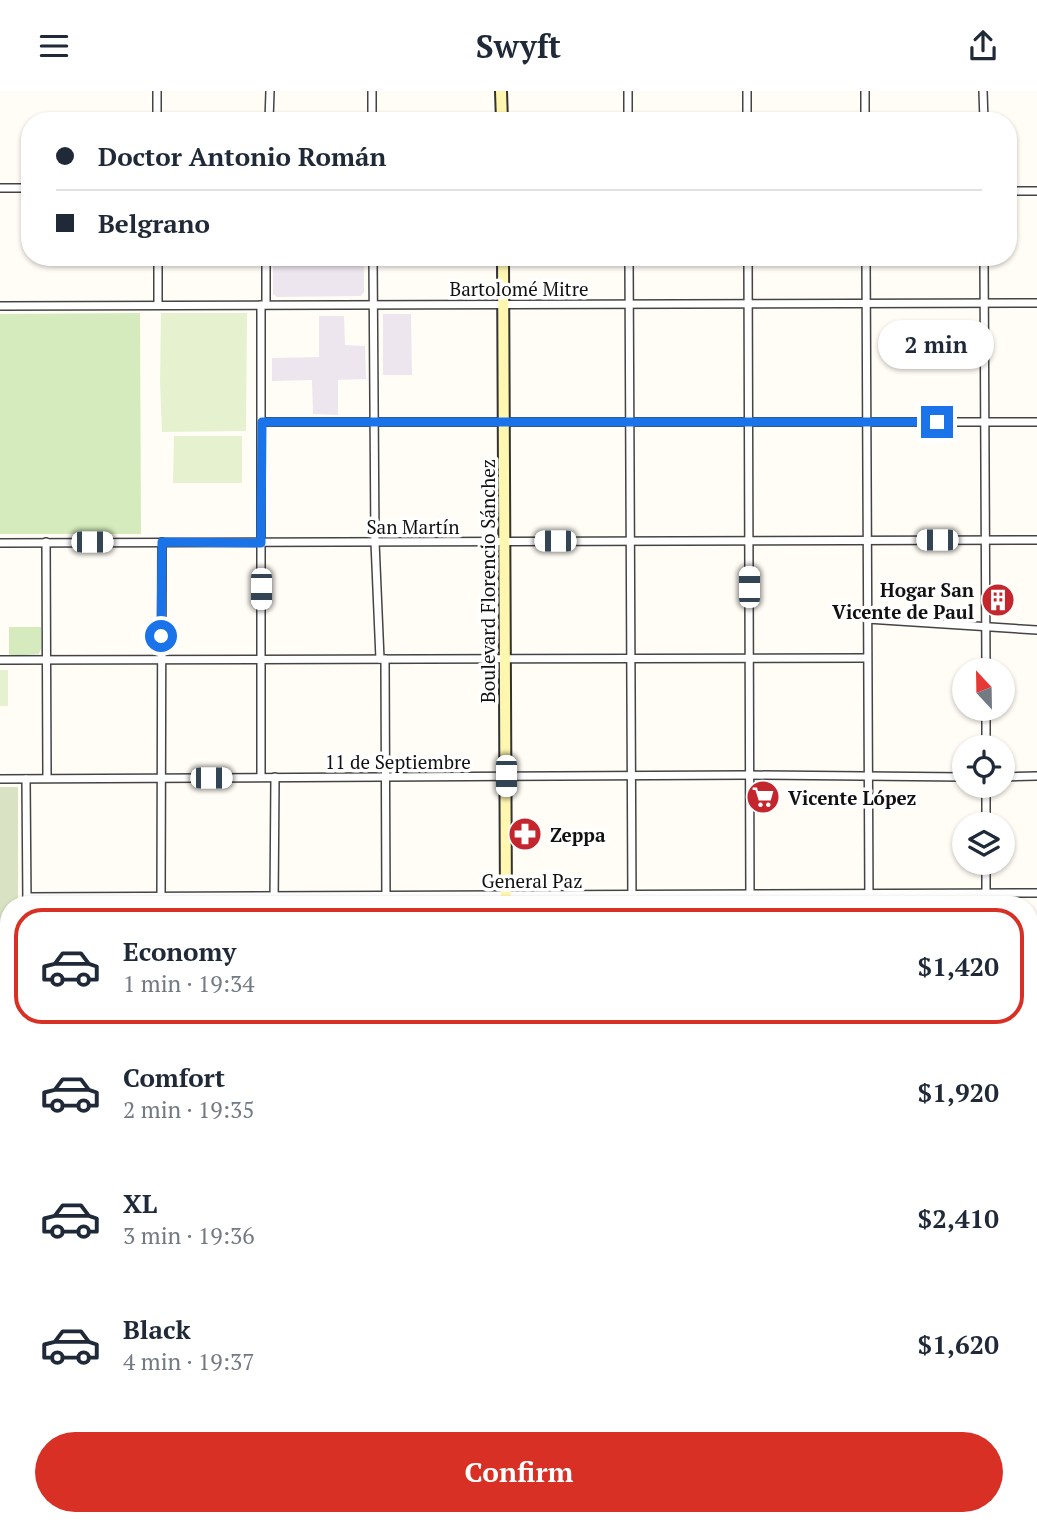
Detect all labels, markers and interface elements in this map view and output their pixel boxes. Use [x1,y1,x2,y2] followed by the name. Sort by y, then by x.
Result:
[476,25,561,67] text: Swyft
[35,27,73,65] icon: menu
[964,27,1002,65] icon: share
[98,139,386,173] text: Doctor Antonio Román
[98,206,210,240] text: Belgrano
[449,276,589,301] street label: Bartolomé Mitre
[879,321,995,369] callout: 2 min
[905,329,967,360] text: 2 min
[921,406,953,438] route end
[475,459,500,703] street label: Boulevard Florencio Sánchez
[366,514,460,539] street label: San Martín
[917,530,959,551] car
[535,531,577,552] car
[72,532,114,553] car
[739,566,760,608] car
[251,568,272,610] car
[832,577,975,624] place label: Hogar San Vicente de Paul
[979,581,1017,619] building icon: Hogar San Vicente de Paul
[145,620,177,652] route start
[952,658,1015,721] north arrow
[952,658,1015,875] map controls
[952,735,1015,798] button: locate
[325,749,471,774] street label: 11 de Septiembre
[496,755,517,797] car
[191,768,233,789] car
[744,778,782,816] supermarket icon: Vicente López
[788,785,917,810] place label: Vicente López
[952,812,1015,875] button: layers
[506,815,544,853] pharmacy icon: Zeppa
[550,822,606,847] place label: Zeppa
[482,868,582,893] street label: General Paz
[123,934,236,968] text: Economy
[39,935,102,998] icon: car
[918,949,999,983] text: $1,420
[123,968,255,999] text: 1 min · 19:34
[123,1060,225,1094] text: Comfort
[39,1061,102,1124] icon: car
[918,1075,999,1109] text: $1,920
[123,1094,255,1125] text: 2 min · 19:35
[123,1186,157,1220] text: XL
[39,1187,102,1250] icon: car
[918,1201,999,1235] text: $2,410
[123,1220,255,1251] text: 3 min · 19:36
[123,1312,191,1346] text: Black
[39,1313,102,1376] icon: car
[918,1327,999,1361] text: $1,620
[123,1346,255,1377] text: 4 min · 19:37
[35,1432,1003,1512] button: Confirm

